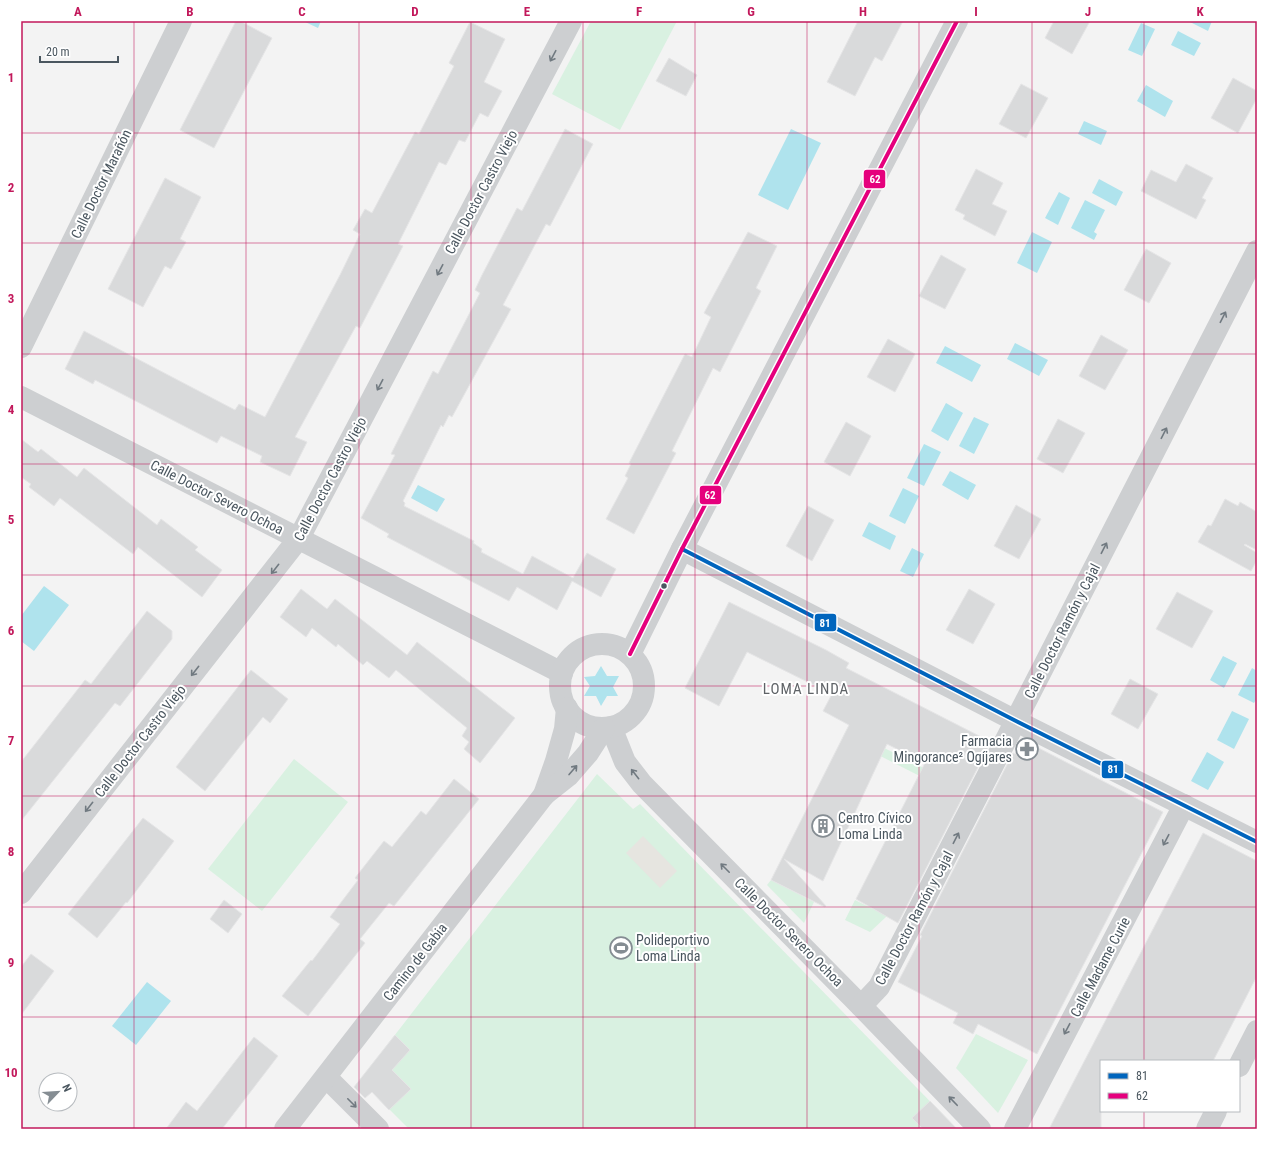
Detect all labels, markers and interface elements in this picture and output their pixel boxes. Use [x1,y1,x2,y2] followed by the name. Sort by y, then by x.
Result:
[74,4,82,19] text: A
[186,4,194,19] text: B
[298,4,306,19] text: C
[411,4,419,19] text: D
[524,4,531,19] text: E
[636,4,642,19] text: F
[747,4,755,19] text: G
[859,4,867,19] text: H
[974,4,978,19] text: I
[1085,4,1091,19] text: J
[1196,4,1204,19] text: K
[40,38,118,64] scale bar
[46,45,70,59] text: 20 m
[549,49,556,61] one-way arrow
[8,70,14,85] text: 1
[68,127,134,241] street label: Calle Doctor Marañón
[442,127,520,257] street label: Calle Doctor Castro Viejo
[863,169,886,189] line badge: 62
[869,173,881,186] text: 62
[8,180,15,195] text: 2
[436,263,444,275] one-way arrow
[8,291,14,306] text: 3
[1220,311,1227,323] one-way arrow
[376,378,383,390] one-way arrow
[8,402,15,417] text: 4
[291,414,369,544] street label: Calle Doctor Castro Viejo
[1161,427,1168,439] one-way arrow
[148,457,286,537] street label: Calle Doctor Severo Ochoa
[699,485,722,505] line badge: 62
[704,489,716,502] text: 62
[8,512,15,527] text: 5
[1101,542,1109,554] one-way arrow
[1021,561,1103,701] street label: Calle Doctor Ramón y Cajal
[271,563,279,574] one-way arrow
[659,581,669,591] unlabelled marker
[814,613,837,632] line badge: 81
[819,617,831,630] text: 81
[8,623,15,638] text: 6
[190,666,199,677] one-way arrow
[763,680,849,698] district label: LOMA LINDA
[91,682,189,800] street label: Calle Doctor Castro Viejo
[8,733,15,748] text: 7
[894,733,1012,765] place label: Farmacia Mingorance² Ogíjares
[1014,736,1040,762] pharmacy icon: Farmacia Mingorance² Ogíjares
[1101,760,1124,779] line badge: 81
[1107,763,1119,776] text: 81
[569,765,578,775] one-way arrow
[630,769,639,780] one-way arrow
[84,801,93,812] one-way arrow
[838,810,912,842] place label: Centro Cívico Loma Linda
[810,813,836,839] building icon: Centro Cívico Loma Linda
[952,833,960,845] one-way arrow
[1162,833,1170,845] one-way arrow
[8,844,14,859] text: 8
[872,848,956,988] street label: Calle Doctor Ramón y Cajal
[720,863,730,873] one-way arrow
[731,874,847,990] street label: Calle Doctor Severo Ochoa
[1067,914,1133,1020] street label: Calle Madame Curie
[380,920,450,1004] street label: Camino de Gabia
[636,932,709,964] place label: Polideportivo Loma Linda
[608,935,634,961] sports icon: Polideportivo Loma Linda
[8,955,14,970] text: 9
[1063,1023,1071,1035] one-way arrow
[1100,1060,1240,1112] legend
[4,1065,18,1080] text: 10
[1136,1069,1148,1083] text: 81
[38,1072,78,1112] north arrow
[59,1082,74,1094] text: N
[1136,1089,1148,1103] text: 62
[948,1096,958,1106] one-way arrow
[347,1098,357,1108] one-way arrow

